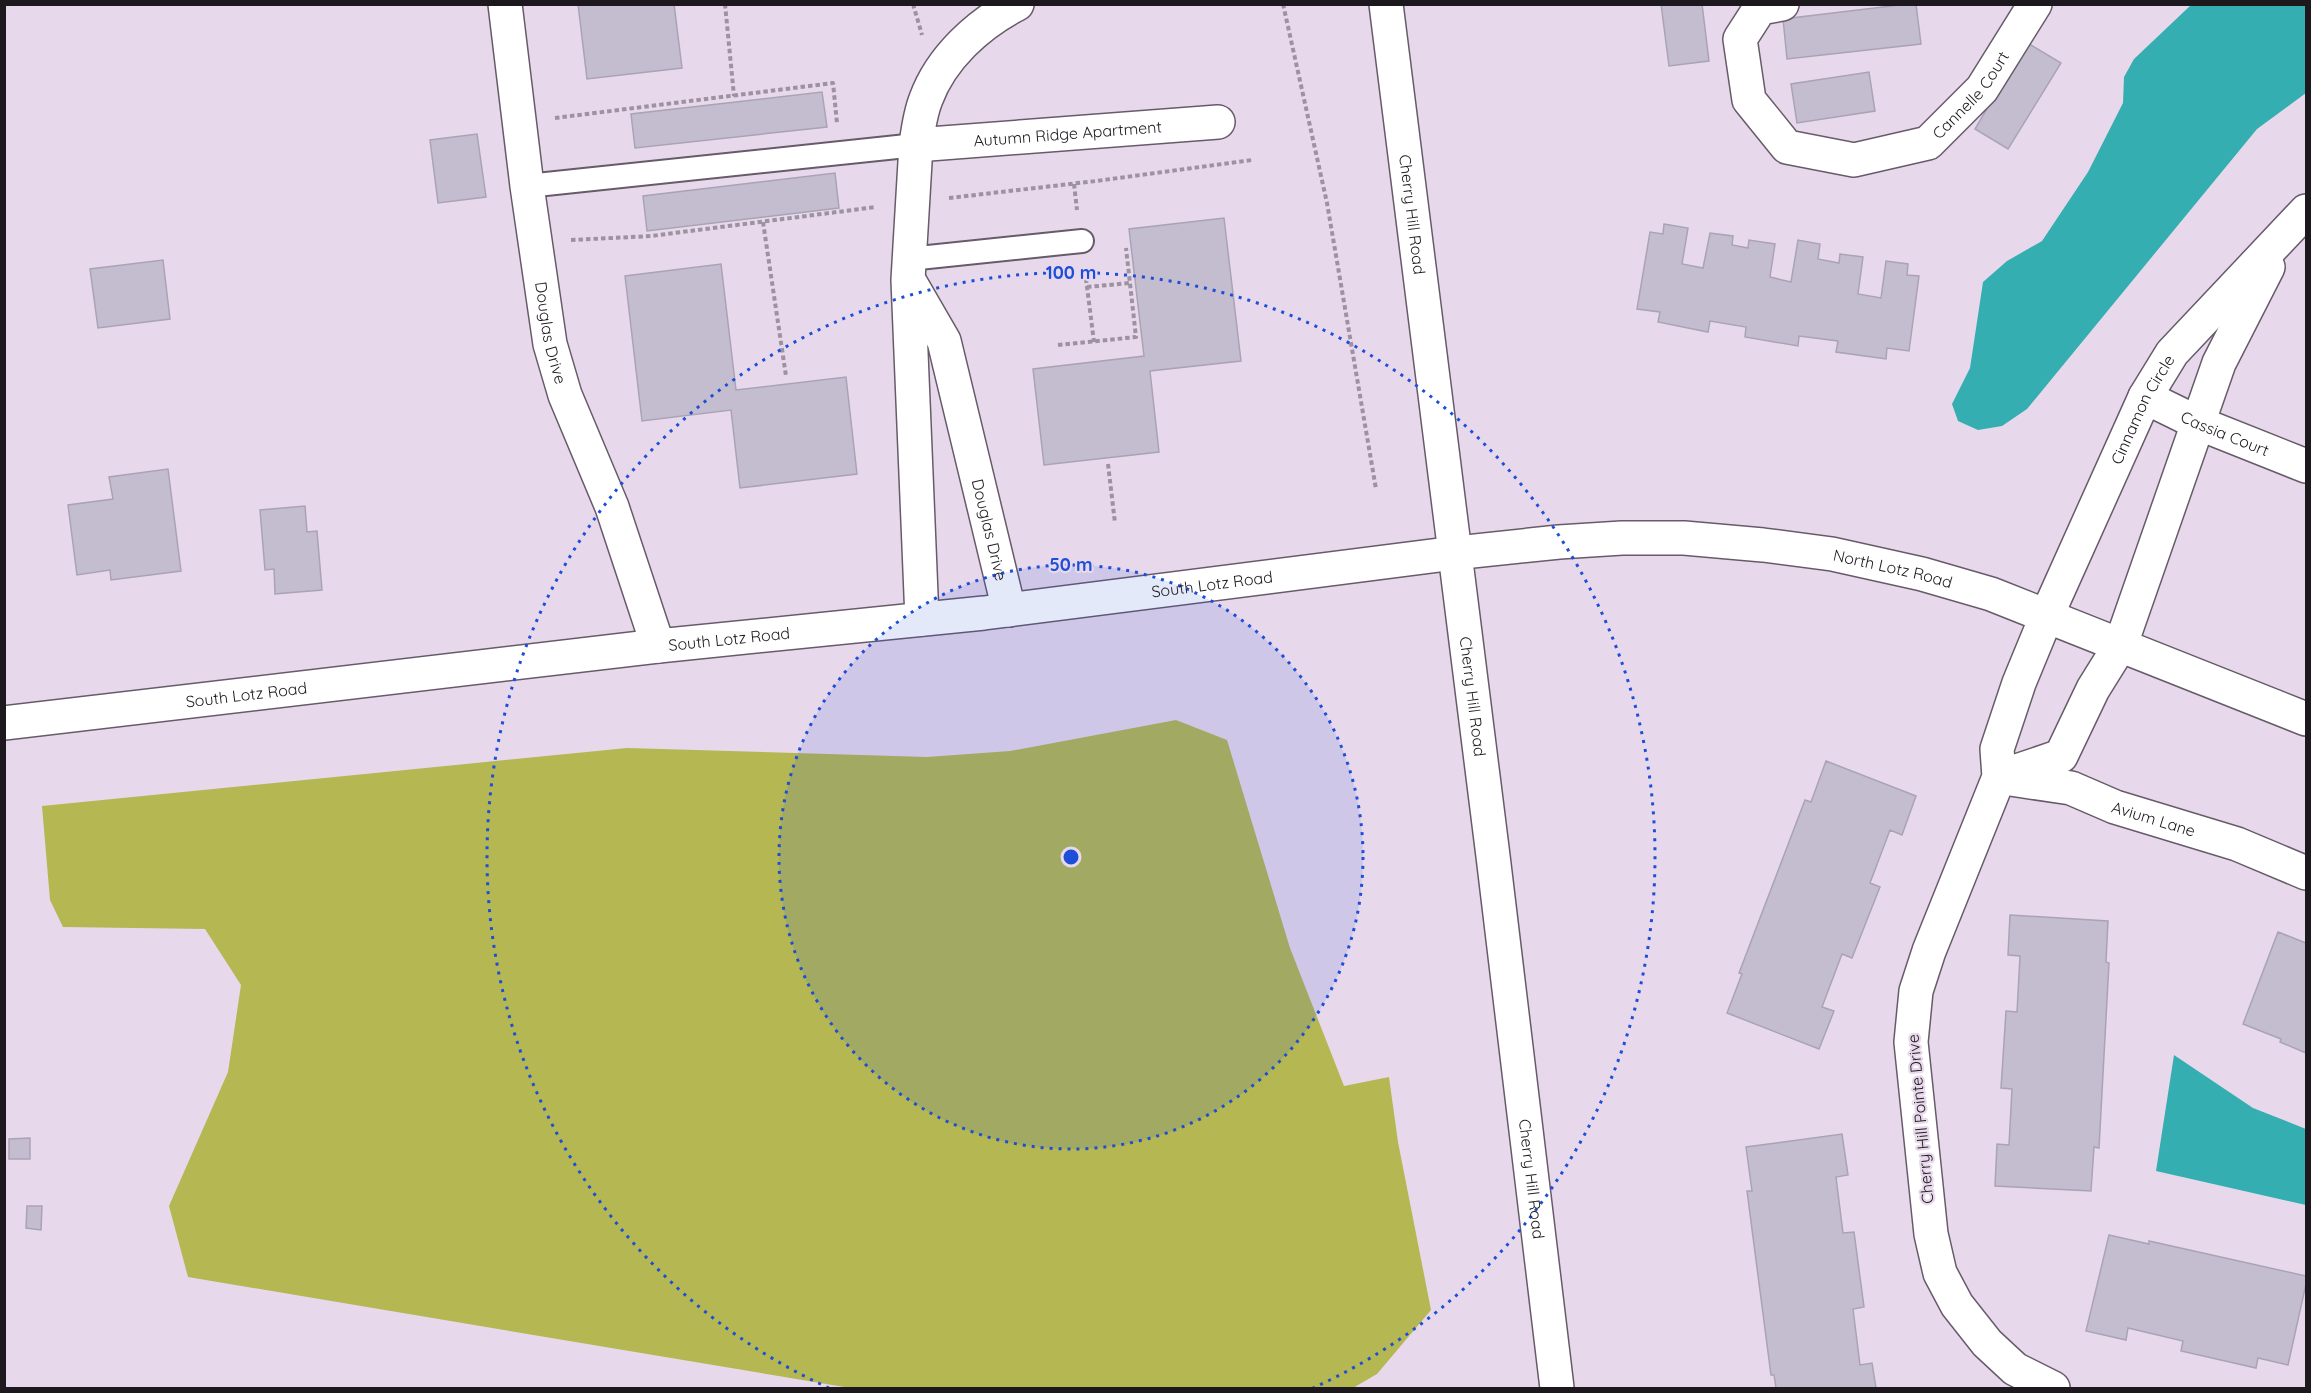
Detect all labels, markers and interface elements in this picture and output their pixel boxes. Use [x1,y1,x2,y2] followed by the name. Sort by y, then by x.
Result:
[1928,47,2013,143] street label: Cannelle Court
[973,116,1162,151] street label: Autumn Ridge Apartment
[1395,153,1430,276] street label: Cherry Hill Road
[1046,261,1096,284] text: 100 m
[531,280,571,386] street label: Douglas Drive
[2106,351,2179,467] street label: Cinnamon Circle
[2178,406,2272,460] street label: Cassia Court
[968,477,1012,583] street label: Douglas Drive
[1831,545,1955,592] street label: North Lotz Road
[1049,553,1093,576] text: 50 m
[1150,566,1274,602] street label: South Lotz Road
[667,623,791,655] street label: South Lotz Road
[1456,635,1490,758] street label: Cherry Hill Road
[185,677,308,712] street label: South Lotz Road
[2109,797,2198,841] street label: Avium Lane
[1061,847,1081,867] centre of rings
[1903,1033,1937,1205] street label: Cherry Hill Pointe Drive
[1515,1118,1549,1240] street label: Cherry Hill Road

